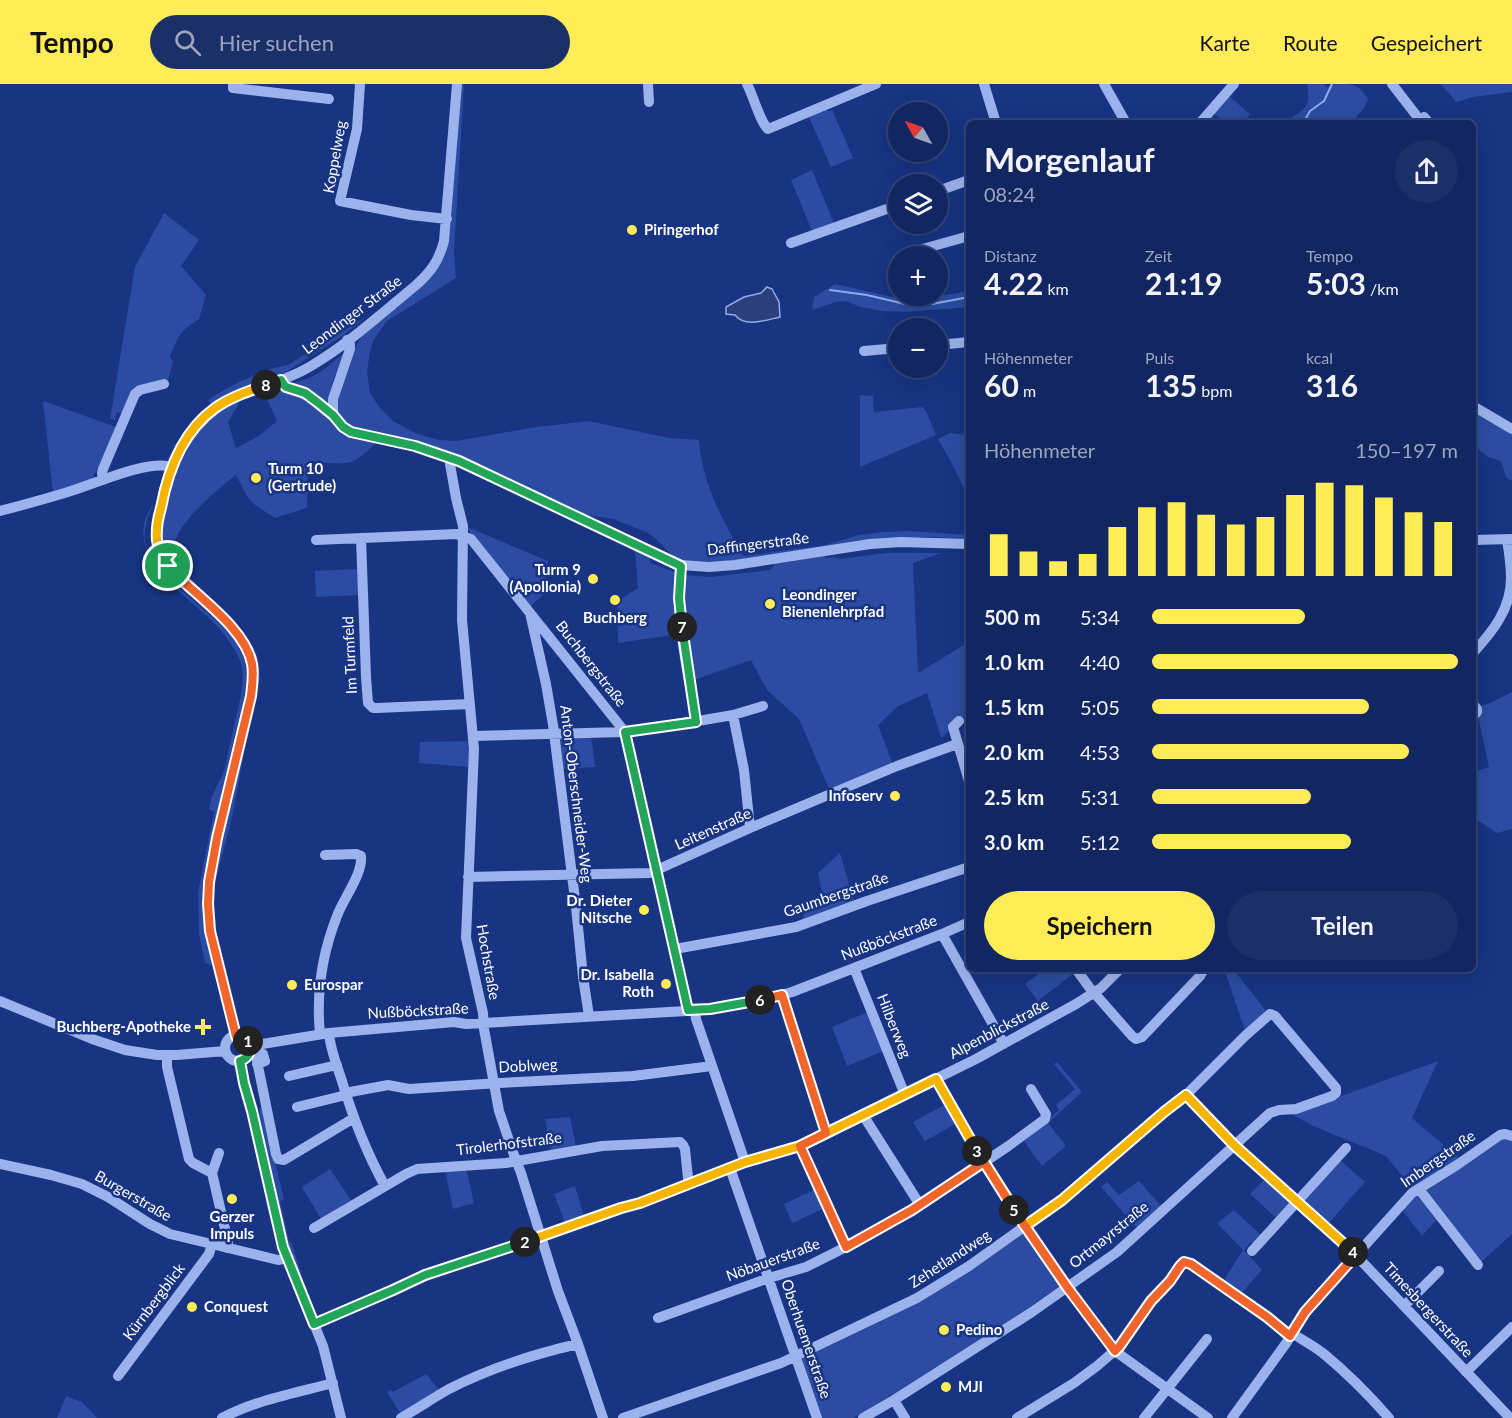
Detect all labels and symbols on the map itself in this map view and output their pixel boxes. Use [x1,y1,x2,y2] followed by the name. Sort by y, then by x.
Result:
[888,102,948,162] north arrow
[319,119,349,195] street label: Koppelweg
[644,220,719,238] place label: Piringerhof
[625,223,639,237] marker: Piringerhof
[298,271,405,357] street label: Leondinger Straße
[251,370,281,400] pin: 8
[268,459,336,494] place label: Turm 10 (Gertrude)
[249,471,263,485] marker: Turm 10 (Gertrude)
[706,528,810,558] street label: Daffingerstraße
[142,540,193,591] pin
[510,560,581,595] place label: Turm 9 (Apollonia)
[586,572,600,586] marker: Turm 9 (Apollonia)
[782,585,884,620] place label: Leondinger Bienenlehrpfad
[608,593,622,607] marker: Buchberg
[763,597,777,611] marker: Leondinger Bienenlehrpfad
[583,608,647,626] place label: Buchberg
[667,612,697,642] pin: 7
[338,616,360,694] street label: Im Turmfeld
[553,617,631,710] street label: Buchbergstraße
[557,704,597,884] street label: Anton-Oberschneider-Weg
[828,786,883,804] place label: Infoserv
[888,789,902,803] marker: Infoserv
[672,803,754,853] street label: Leitenstraße
[781,868,891,920] street label: Gaumbergstraße
[566,891,632,926] place label: Dr. Dieter Nitsche
[637,903,651,917] marker: Dr. Dieter Nitsche
[838,910,939,964] street label: Nußböckstraße
[473,923,505,1001] street label: Hochstraße
[580,965,654,1000] place label: Dr. Isabella Roth
[304,975,364,993] place label: Eurospar
[659,977,673,991] marker: Dr. Isabella Roth
[285,978,299,992] marker: Eurospar
[745,985,775,1015] pin: 6
[874,991,916,1061] street label: Hilberweg
[946,994,1051,1062] street label: Alpenblickstraße
[367,998,469,1022] street label: Nußböckstraße
[56,1017,191,1035] place label: Buchberg-Apotheke
[196,1020,210,1034] marker: Buchberg-Apotheke
[233,1026,263,1056] pin: 1
[498,1054,558,1076] street label: Doblweg
[1397,1126,1478,1191] street label: Imbergstraße
[455,1128,563,1158] street label: Tirolerhofstraße
[962,1136,992,1166] pin: 3
[92,1166,175,1224] street label: Burgerstraße
[225,1192,239,1206] marker: Gerzer Impuls
[999,1195,1029,1225] pin: 5
[1065,1197,1152,1272] street label: Ortmayrstraße
[210,1207,255,1242] place label: Gerzer Impuls
[905,1225,994,1291] street label: Zehetlandweg
[510,1227,540,1257] pin: 2
[723,1234,822,1284] street label: Nöbauerstraße
[1338,1237,1368,1267] pin: 4
[1380,1258,1477,1361] street label: Timesbergerstraße
[118,1259,188,1343] street label: Kürnbergblick
[778,1277,836,1401] street label: Oberhuemerstraße
[204,1297,268,1315] place label: Conquest
[185,1300,199,1314] marker: Conquest
[956,1320,1003,1338] place label: Pedino
[937,1323,951,1337] marker: Pedino
[958,1377,983,1395] place label: MJI
[939,1380,953,1394] marker: MJI

